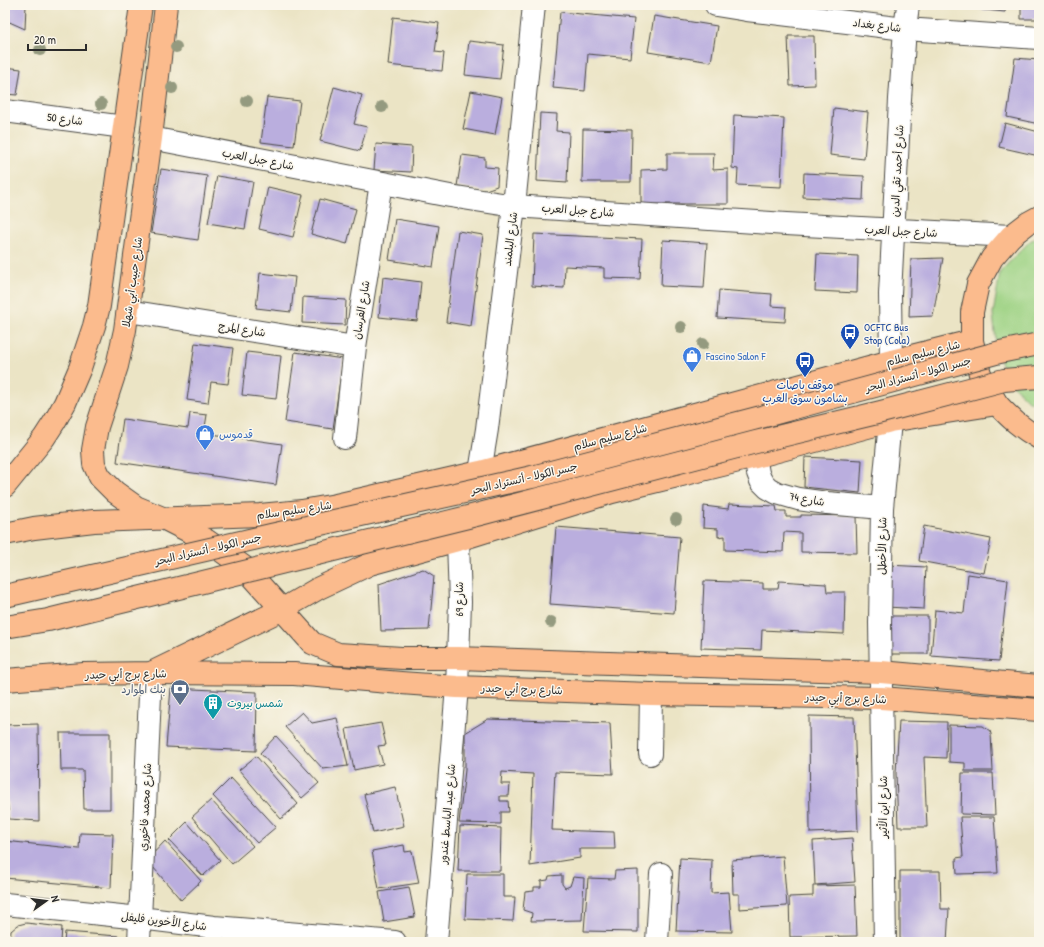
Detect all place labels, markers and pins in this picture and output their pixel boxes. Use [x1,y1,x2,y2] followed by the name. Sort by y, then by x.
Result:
[864,320,910,347] place label: OCFTC Bus Stop (Cola)
[839,322,861,350] bus stop icon: OCFTC Bus Stop (Cola)
[681,345,703,373] shop icon: Fascino Salon F
[705,349,767,363] place label: Fascino Salon F
[794,350,816,378] bus stop icon: موقف باصات بشامون سوق الغرب
[762,378,848,406] place label: موقف باصات بشامون سوق الغرب
[194,423,216,451] shop icon: قدموس
[219,427,253,442] place label: قدموس
[169,678,191,706] bank icon: بنك الموارد
[121,682,166,697] place label: بنك الموارد
[202,692,224,720] building icon: شمس بيروت
[227,696,283,711] place label: شمس بيروت

